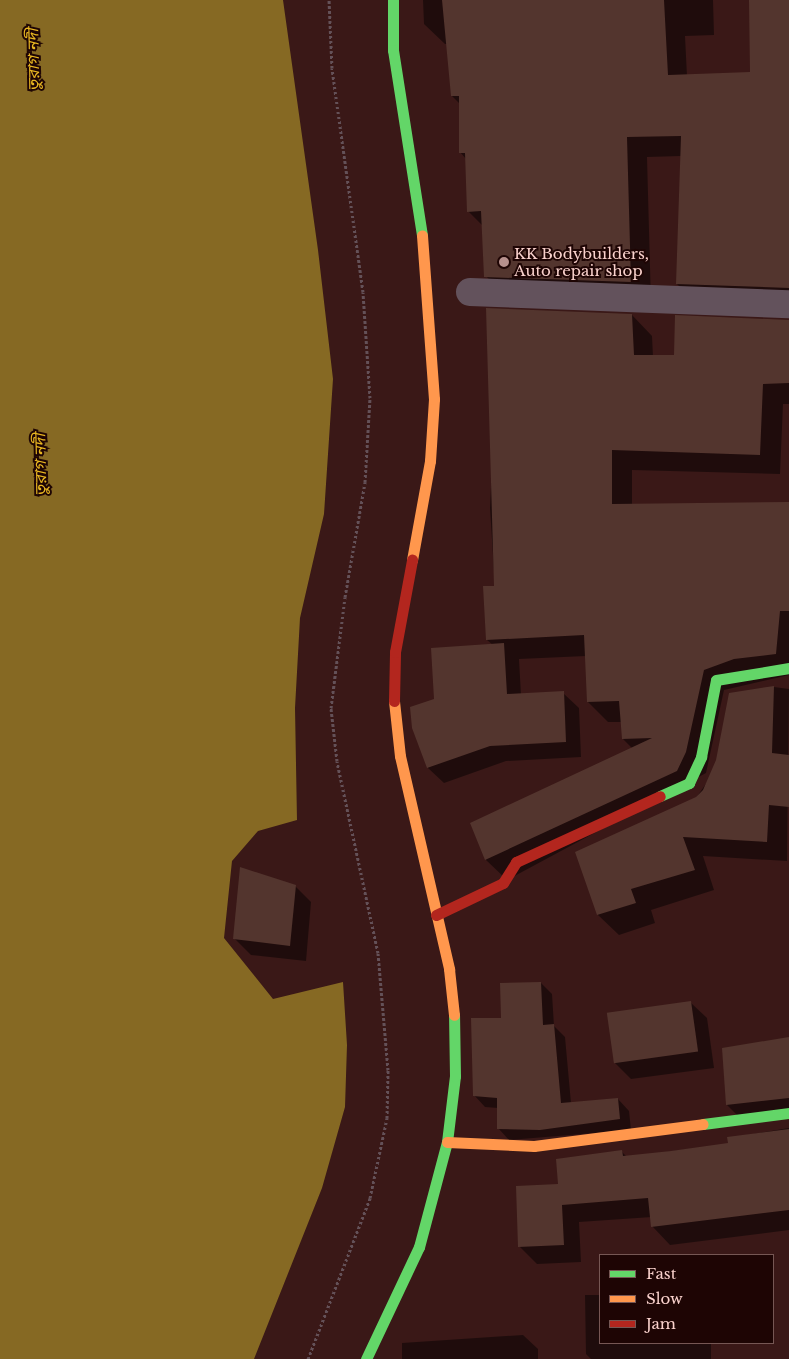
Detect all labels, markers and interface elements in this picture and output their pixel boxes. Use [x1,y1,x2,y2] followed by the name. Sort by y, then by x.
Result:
[23,29,43,91] water label: তুরাগ নদী
[514,244,649,279] place label: KK Bodybuilders, Auto repair shop
[498,256,510,268] marker: KK Bodybuilders, Auto repair shop
[30,434,50,496] water label: তুরাগ নদী
[599,1254,774,1344] legend
[646,1264,676,1283] text: Fast
[646,1289,683,1308] text: Slow
[646,1314,676,1333] text: Jam

